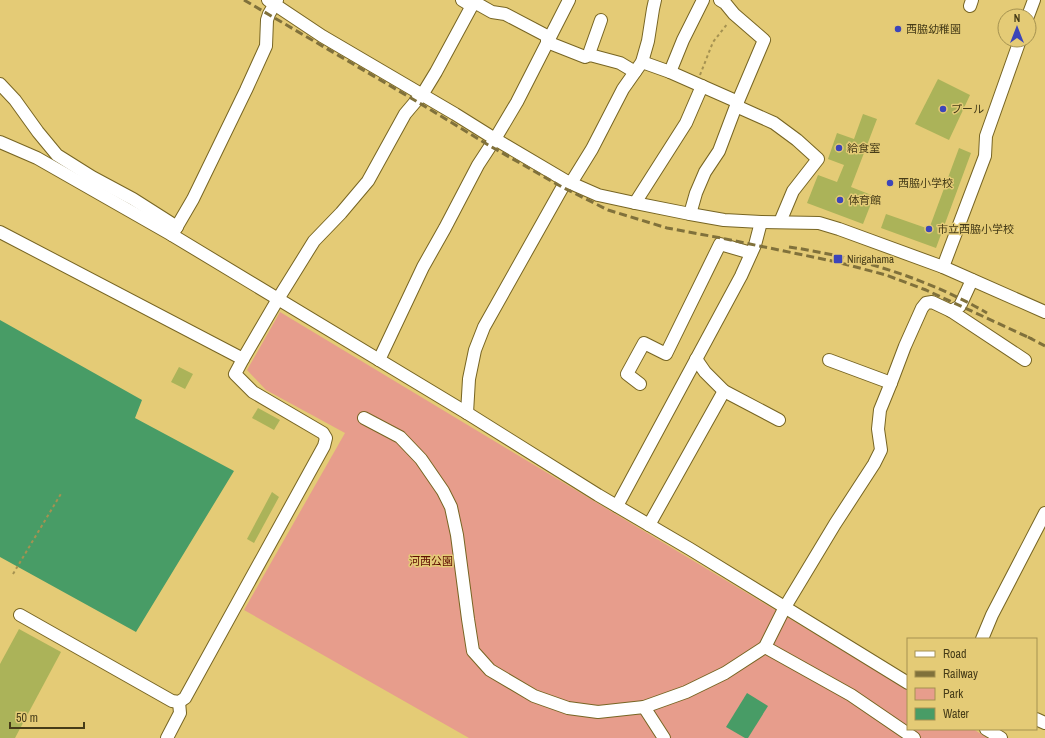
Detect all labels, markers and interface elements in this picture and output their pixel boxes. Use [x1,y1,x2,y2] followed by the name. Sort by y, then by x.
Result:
[997,8,1037,48] north arrow
[1014,11,1020,25] text: N
[906,22,961,36] place label: 西脇幼稚園
[893,24,903,34] marker: 西脇幼稚園
[951,102,984,116] place label: プール
[938,104,948,114] marker: プール
[847,141,880,155] place label: 給食室
[834,143,844,153] marker: 給食室
[898,176,953,190] place label: 西脇小学校
[885,178,895,188] marker: 西脇小学校
[848,193,881,207] place label: 体育館
[835,195,845,205] marker: 体育館
[937,222,1014,236] place label: 市立西脇小学校
[924,224,934,234] marker: 市立西脇小学校
[847,252,894,266] place label: Nirigahama
[832,253,844,265] marker: Nirigahama
[409,554,453,568] park label: 河西公園
[907,638,1037,730] legend
[943,646,967,662] text: Road
[943,666,978,682] text: Railway
[943,686,963,702] text: Park
[10,704,84,730] scale bar
[943,706,970,722] text: Water
[16,710,38,726] text: 50 m

